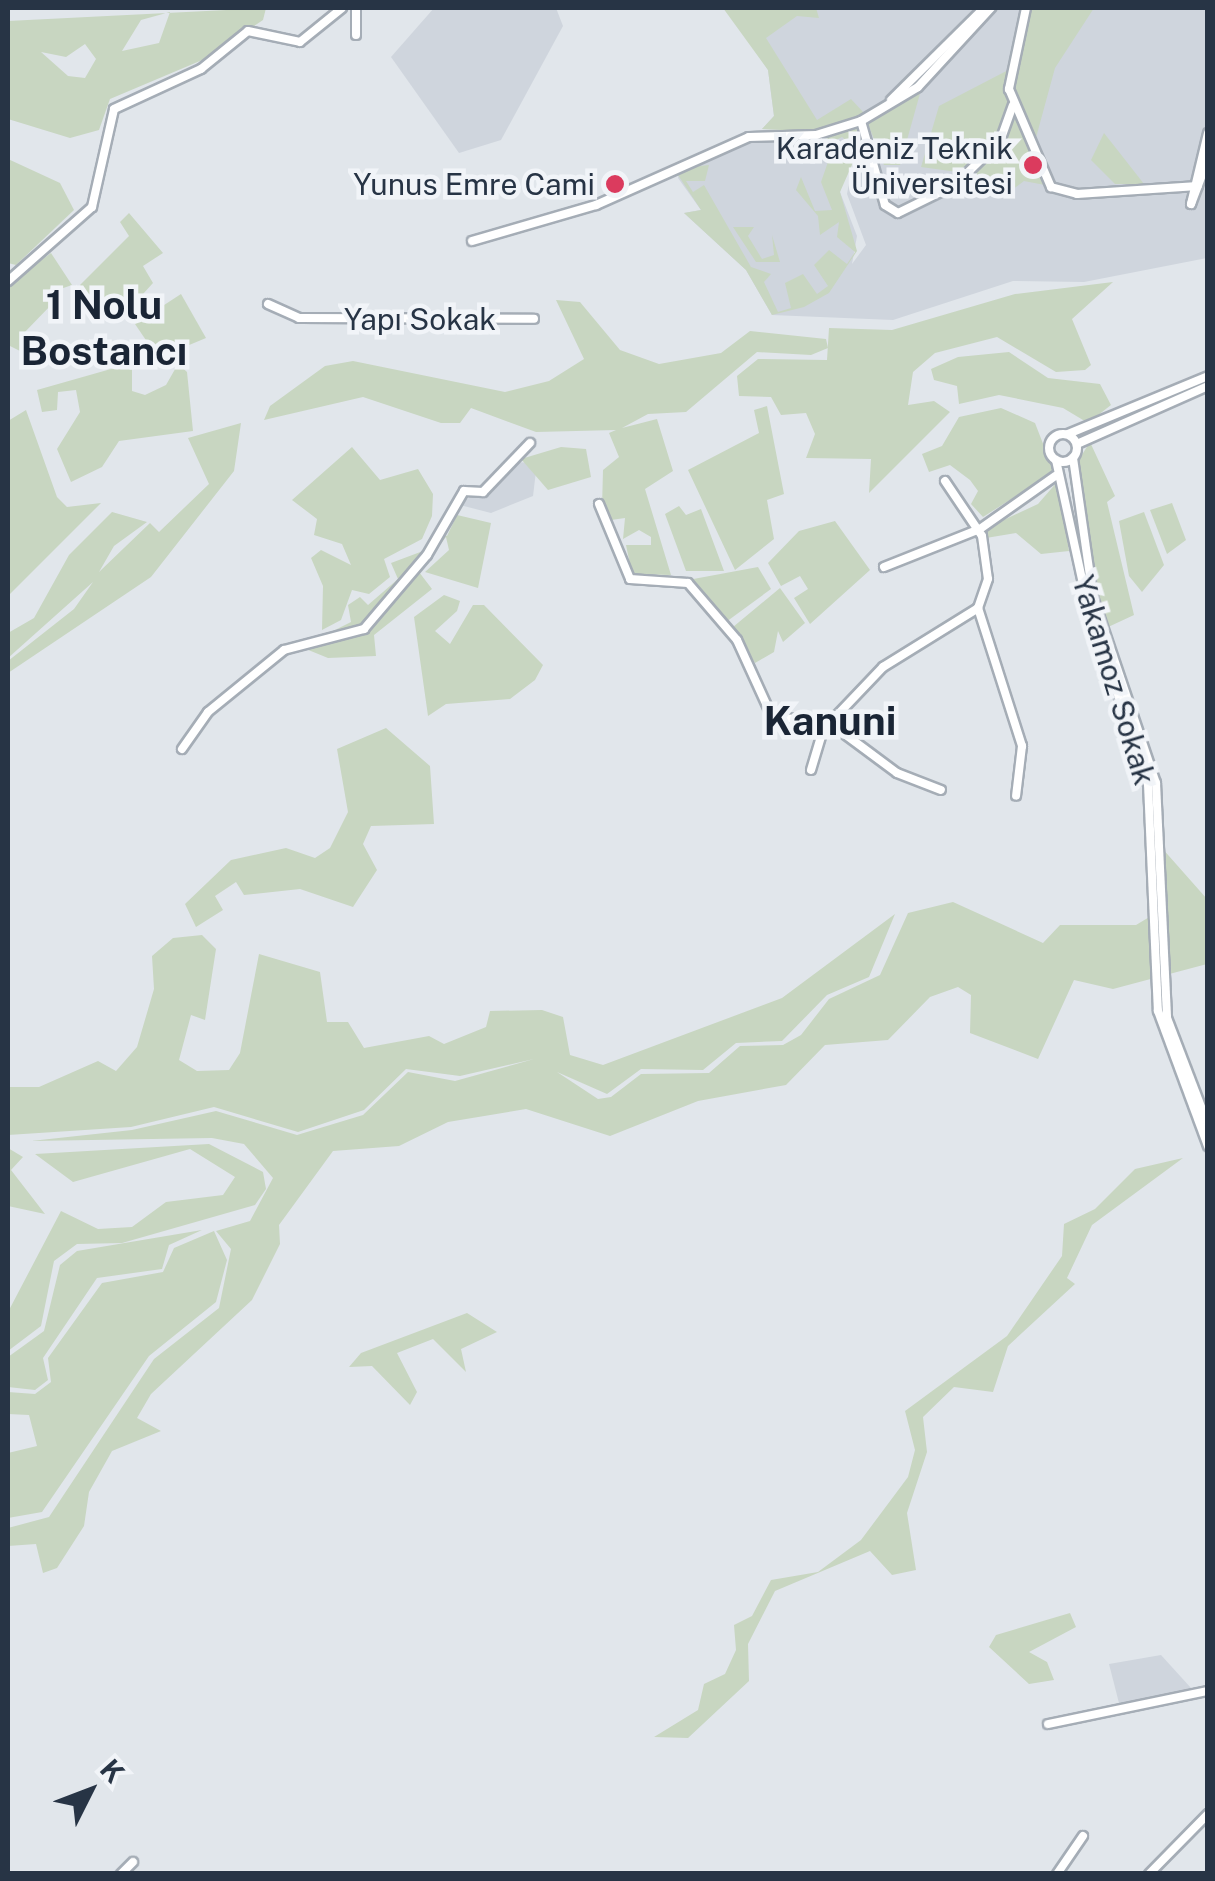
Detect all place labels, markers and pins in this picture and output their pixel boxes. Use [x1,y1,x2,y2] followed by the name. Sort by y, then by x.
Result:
[776,130,1013,200] place label: Karadeniz Teknik Üniversitesi
[1022,154,1044,176] marker: Karadeniz Teknik Üniversitesi
[353,166,595,202] place label: Yunus Emre Cami
[604,173,626,195] marker: Yunus Emre Cami

